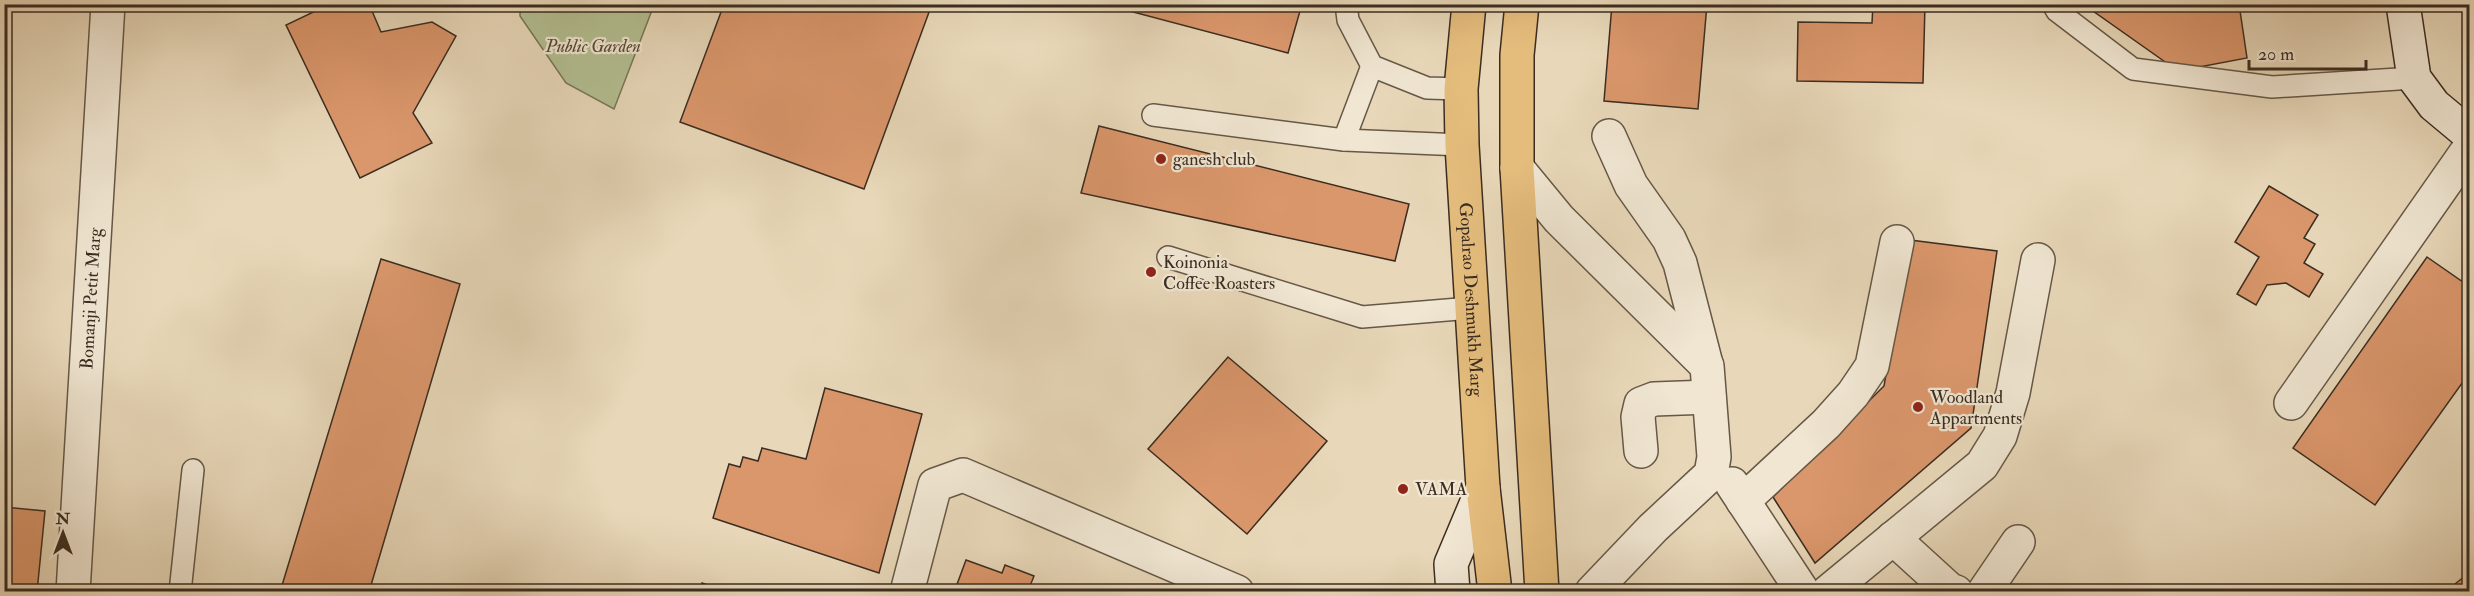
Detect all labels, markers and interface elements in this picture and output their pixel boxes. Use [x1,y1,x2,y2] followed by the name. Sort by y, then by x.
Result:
[2249,33,2366,71] scale bar
[544,35,641,58] park label: Public Garden
[2258,43,2294,66] text: 20 m
[1173,148,1255,171] place label: ganesh club
[1154,152,1168,166] marker: ganesh club
[1454,202,1488,398] street label: Gopalrao Deshmukh Marg
[75,226,107,370] street label: Bomanji Petit Marg
[1163,251,1275,295] place label: Koinonia Coffee Roasters
[1144,265,1158,279] marker: Koinonia Coffee Roasters
[1929,386,2022,430] place label: Woodland Appartments
[1911,400,1925,414] marker: Woodland Appartments
[1415,478,1468,501] place label: VAMA
[1396,482,1410,496] marker: VAMA
[33,503,93,563] north arrow
[55,509,71,529] text: N

